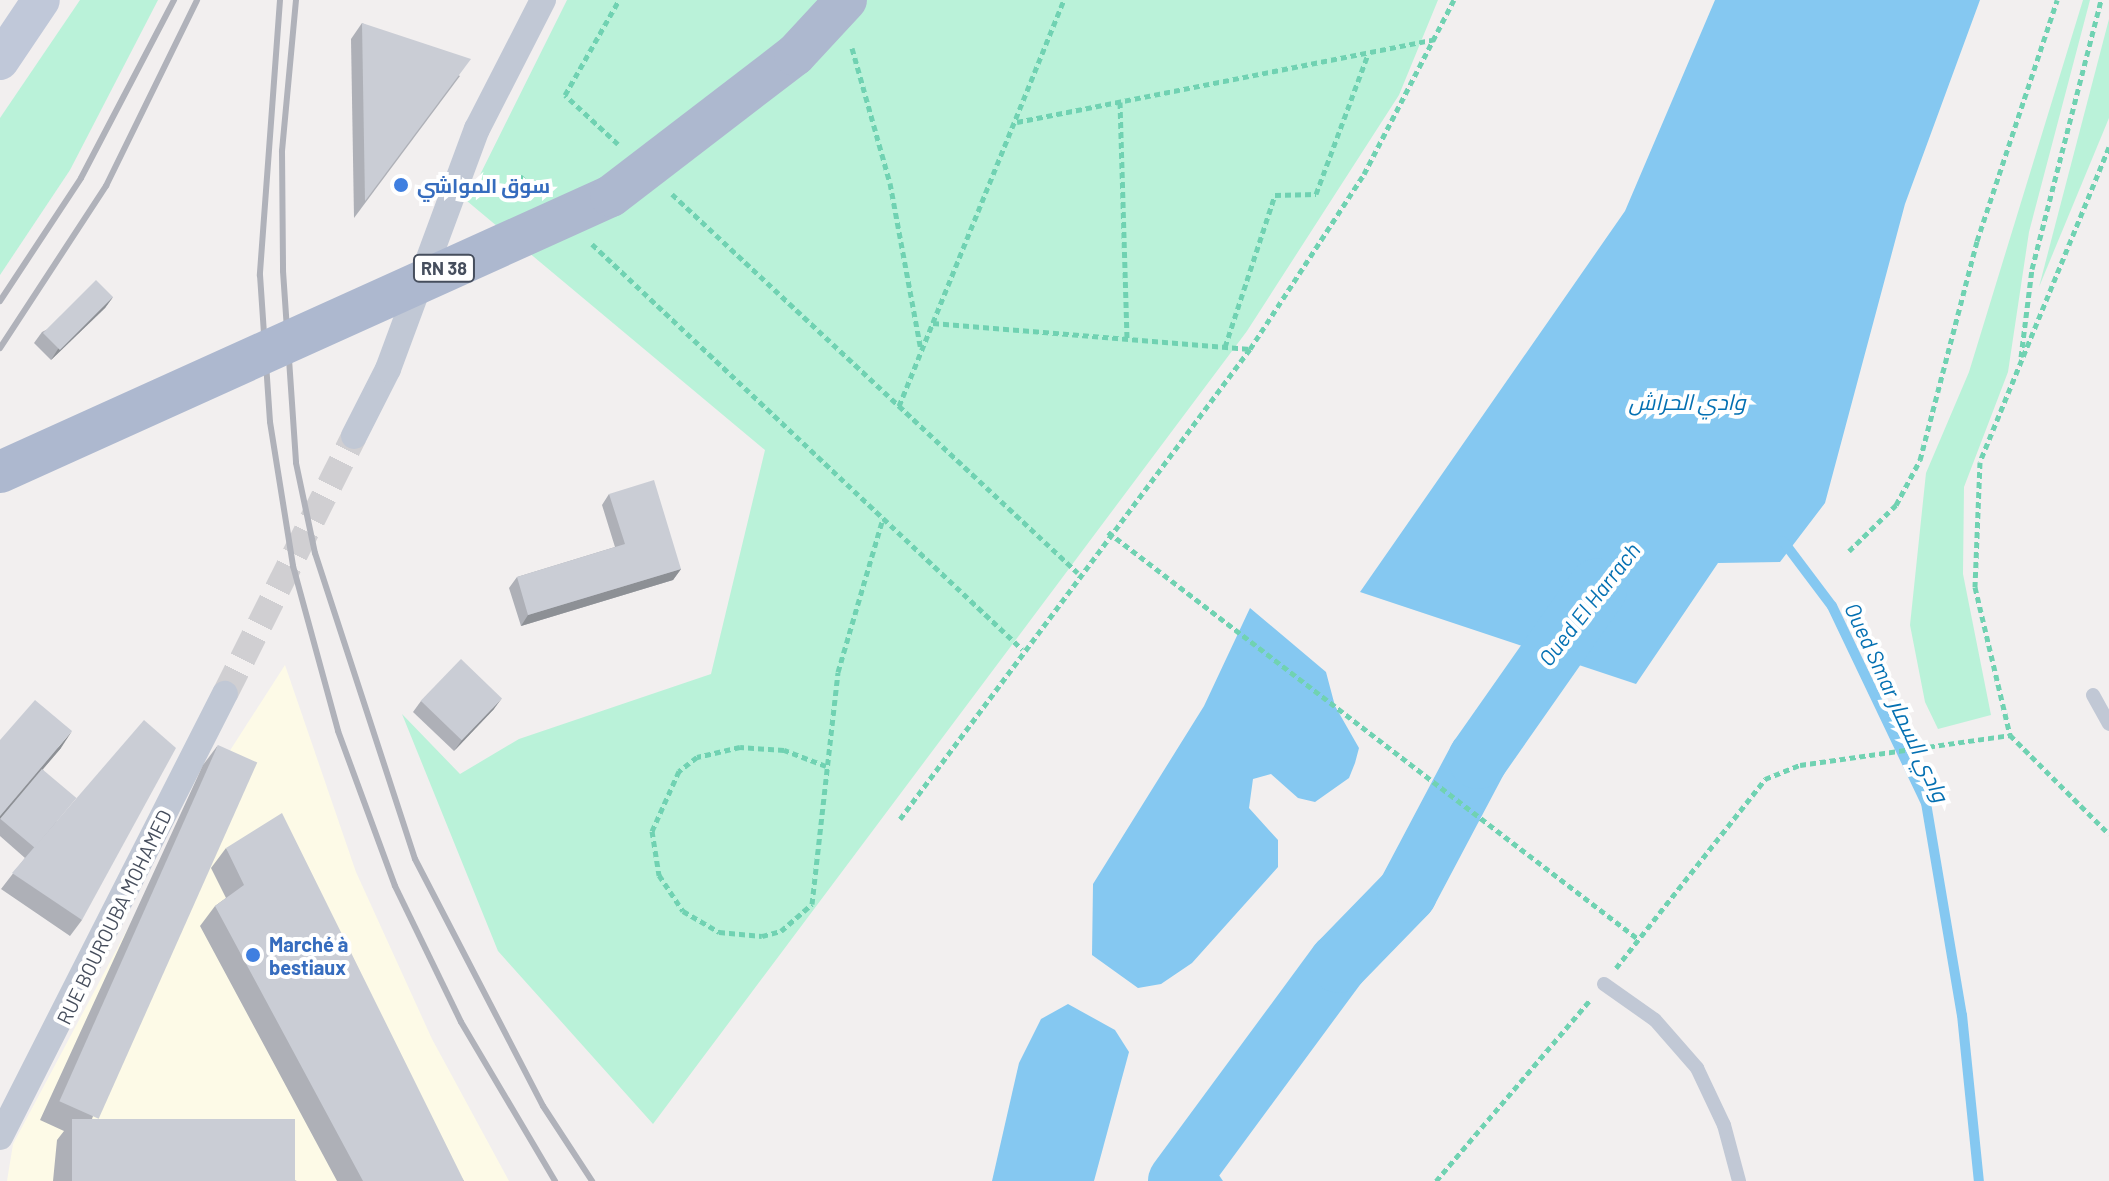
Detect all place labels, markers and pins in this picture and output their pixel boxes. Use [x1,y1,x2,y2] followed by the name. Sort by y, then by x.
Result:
[417,173,550,197] place label: سوق المواشي
[392,176,410,194] marker: سوق المواشي
[269,932,348,979] place label: Marché à bestiaux
[244,946,262,964] marker: Marché à bestiaux

